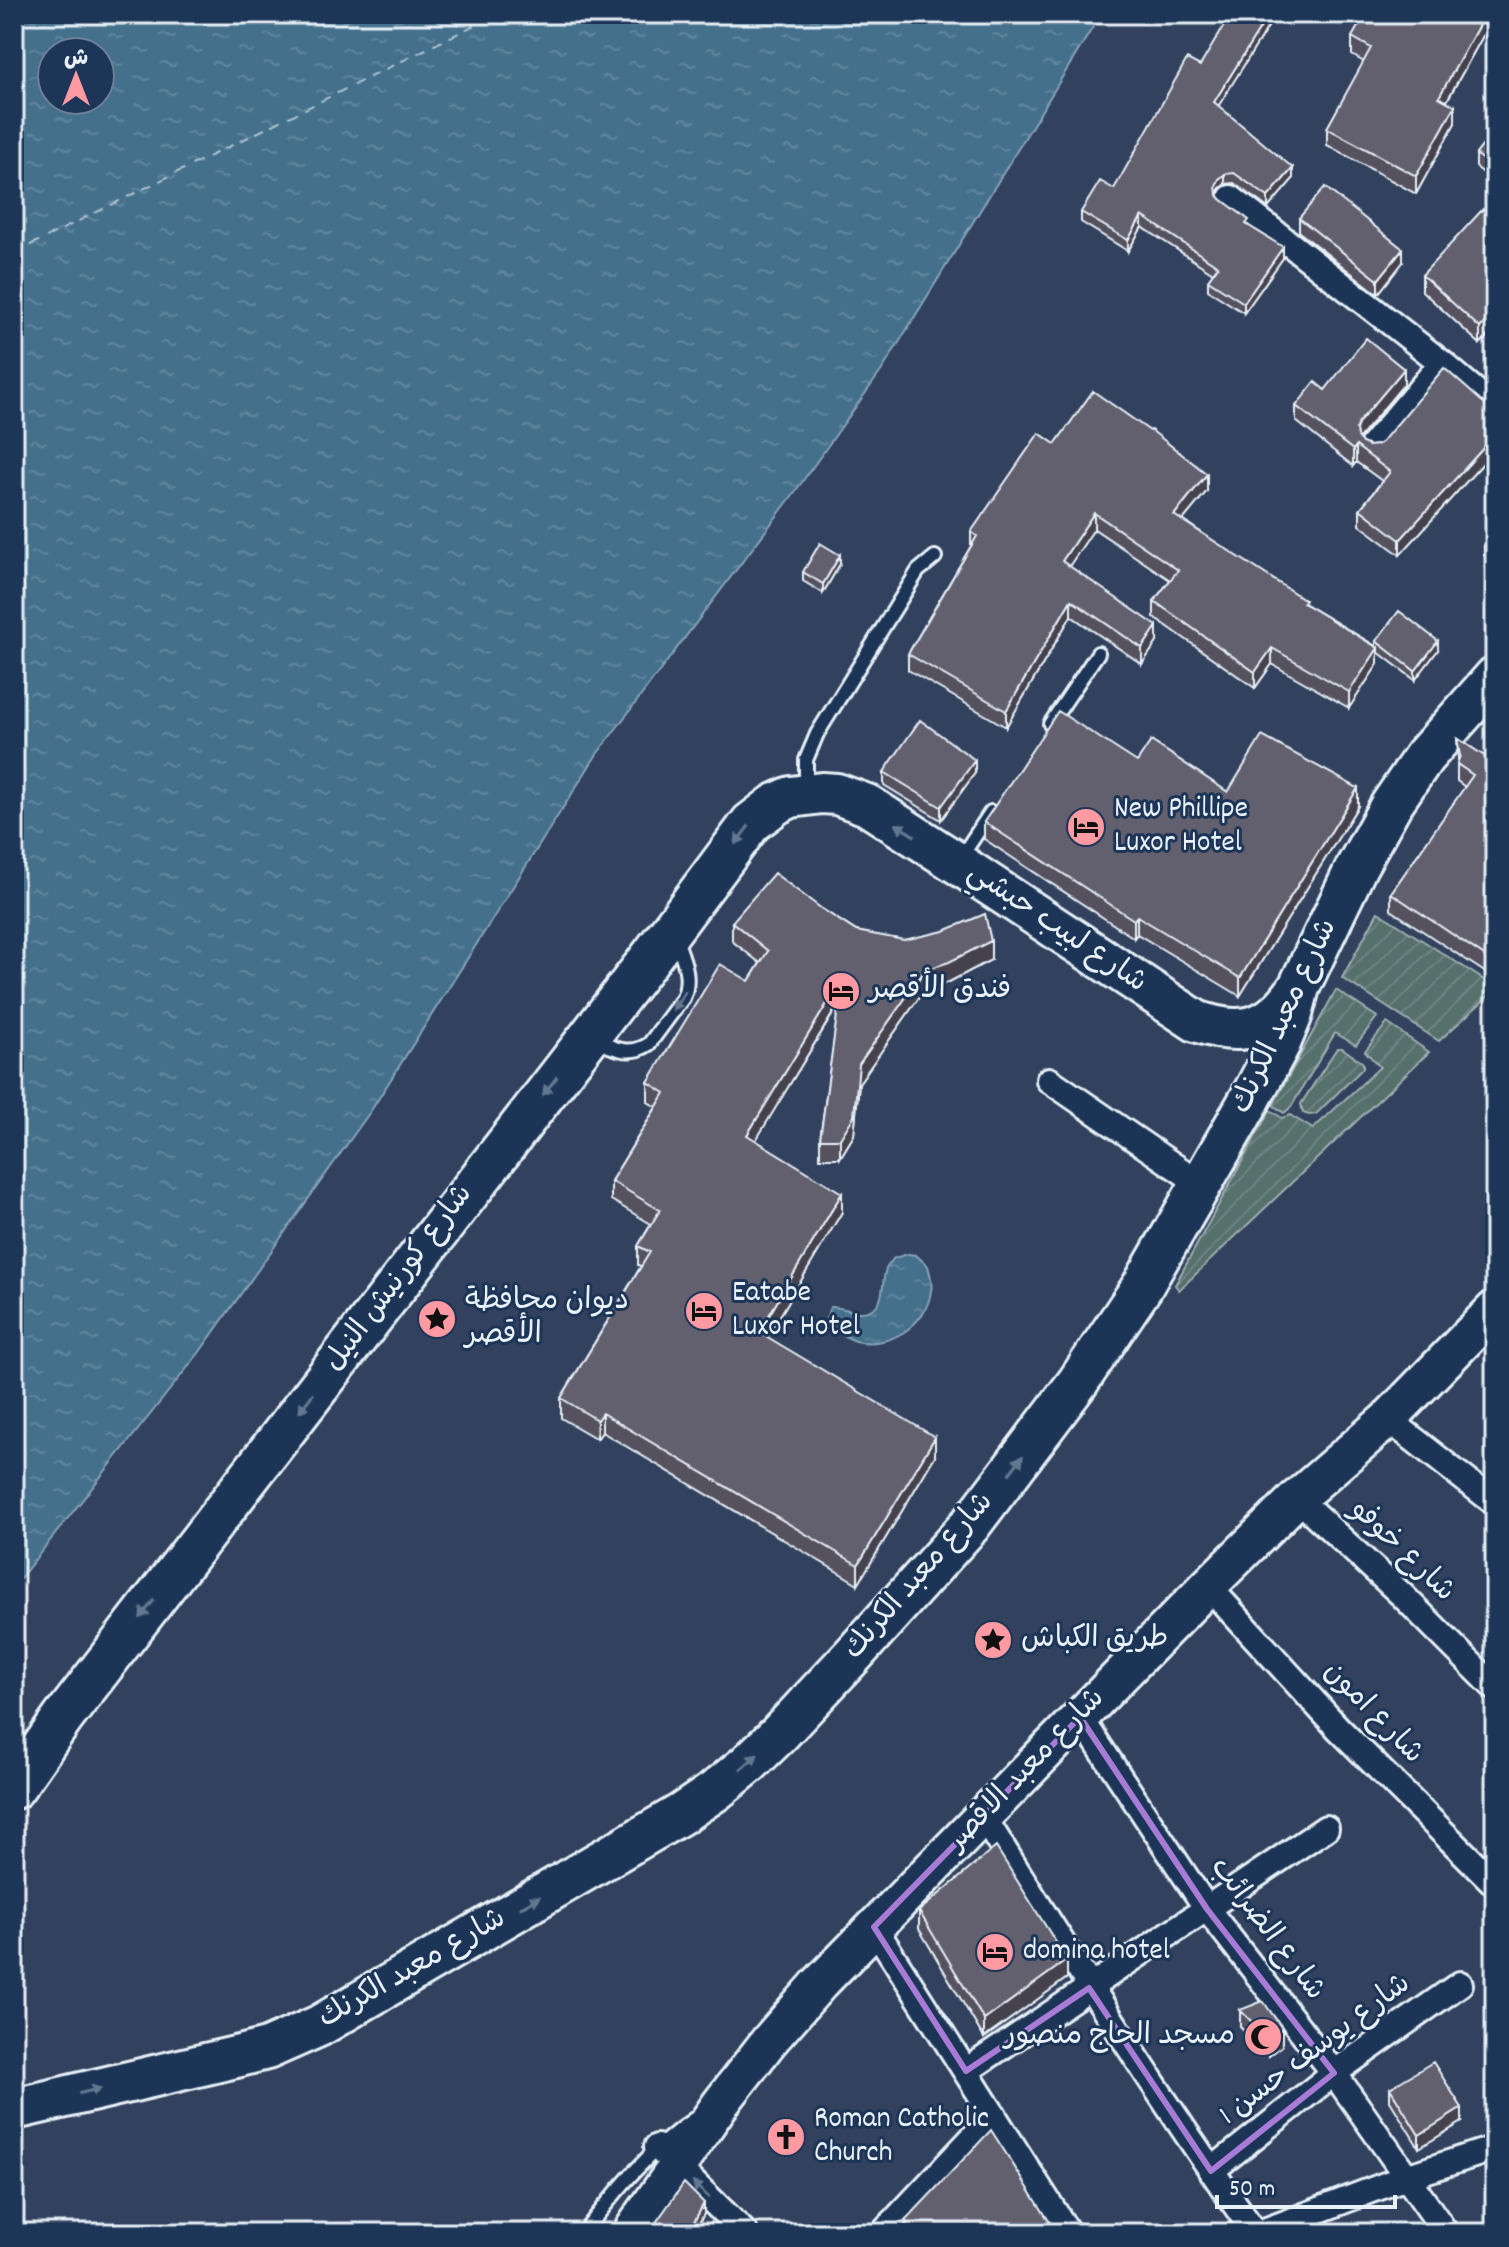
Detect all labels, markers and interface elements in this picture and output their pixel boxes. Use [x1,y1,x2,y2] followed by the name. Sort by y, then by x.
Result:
[36,36,116,116] north arrow
[64,44,88,75] text: ش
[1114,789,1248,866] place label: New Phillipe Luxor Hotel
[1065,806,1107,848] hotel icon: New Phillipe Luxor Hotel
[895,822,916,837] one-way arrow
[735,825,751,845] one-way arrow
[958,853,1154,1005] street label: شارع لبيب حبشي
[1222,913,1350,1121] street label: شارع معبد الكرنك
[866,967,1011,1013] place label: فندق الأقصر
[820,970,862,1012] hotel icon: فندق الأقصر
[672,990,687,1013] one-way arrow
[542,1075,559,1096] one-way arrow
[315,1176,485,1382] street label: شارع كورنيش النيل
[732,1273,860,1350] place label: Eatabe Luxor Hotel
[462,1281,629,1358] place label: ديوان محافظة الأقصر
[683,1290,725,1332] hotel icon: Eatabe Luxor Hotel
[416,1298,458,1340] place icon: ديوان محافظة الأقصر
[299,1392,315,1413] one-way arrow
[1007,1454,1023,1475] one-way arrow
[835,1484,1005,1670] street label: شارع معبد الكرنك
[1337,1489,1464,1613] street label: شارع خوفو
[140,1599,156,1619] one-way arrow
[972,1619,1014,1661] place icon: طريق الكباش
[1021,1619,1168,1662] place label: طريق الكباش
[1312,1653,1432,1775] street label: شارع امون
[936,1680,1116,1865] street label: شارع معبد الاقصر
[739,1754,759,1771] one-way arrow
[1198,1849,1334,2011] street label: شارع الضرائب
[519,1895,541,1909] one-way arrow
[311,1899,515,2041] street label: شارع معبد الكرنك
[974,1931,1016,1973] hotel icon: domina hotel
[1023,1931,1170,1974] place label: domina hotel
[1211,1965,1421,2137] street label: شارع يوسف حسن 1
[1001,2016,1235,2059] place label: مسجد الحاج منصور
[1242,2016,1284,2058] mosque icon: مسجد الحاج منصور
[78,2084,103,2097] one-way arrow
[814,2099,989,2176] place label: Roman Catholic Church
[765,2116,807,2158] church icon: Roman Catholic Church
[1217,2159,1395,2209] scale bar
[1229,2173,1275,2207] text: 50 m
[692,2181,711,2200] one-way arrow

